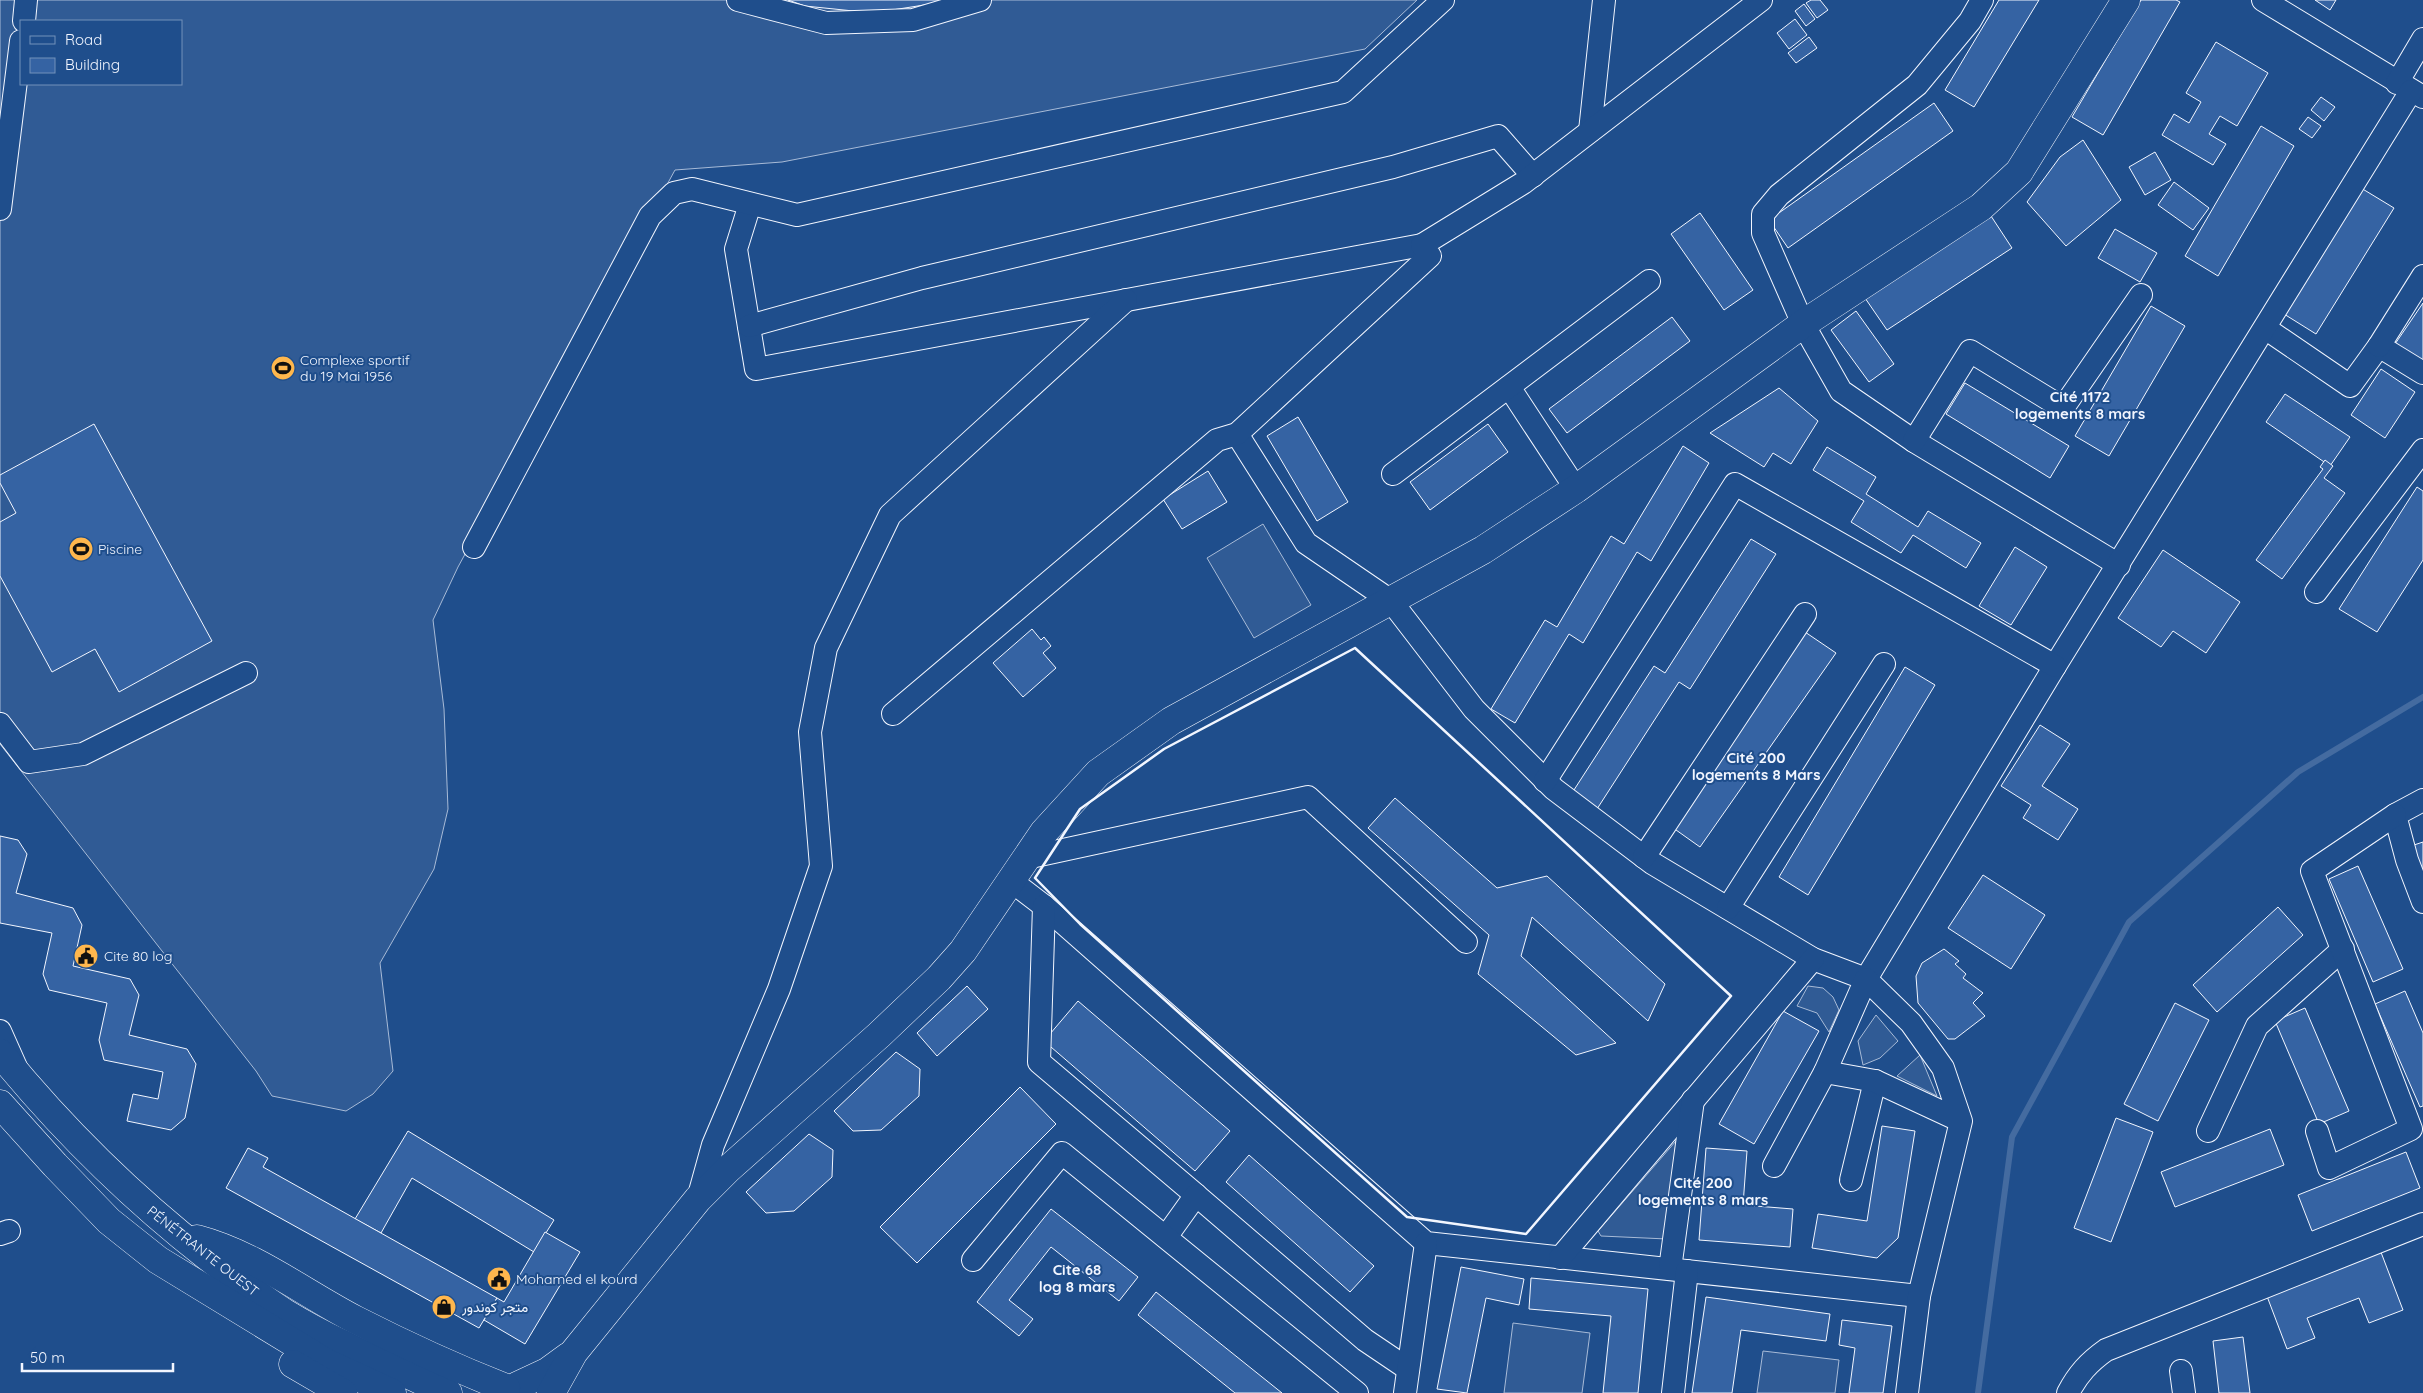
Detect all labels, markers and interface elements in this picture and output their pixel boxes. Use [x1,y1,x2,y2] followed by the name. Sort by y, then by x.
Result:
[20,20,182,85] legend
[65,30,102,49] text: Road
[65,55,120,74] text: Building
[300,351,410,385] place label: Complexe sportif du 19 Mai 1956
[270,355,296,381] sports icon: Complexe sportif du 19 Mai 1956
[2015,387,2145,423] district label: Cité 1172 logements 8 mars
[68,536,94,562] sports icon: Piscine
[98,540,142,558] place label: Piscine
[1692,748,1820,784] district label: Cité 200 logements 8 Mars
[73,943,99,969] public building icon: Cite 80 log
[104,947,173,965] place label: Cite 80 log
[1638,1173,1768,1209] district label: Cité 200 logements 8 mars
[144,1202,262,1300] street label: PÉNÉTRANTE OUEST
[1039,1260,1115,1296] district label: Cite 68 log 8 mars
[486,1266,512,1292] public building icon: Mohamed el kourd
[516,1270,638,1288] place label: Mohamed el kourd
[431,1294,457,1320] shop icon: متجر كوندور
[461,1298,528,1316] place label: متجر كوندور
[22,1340,174,1372] scale bar
[30,1348,65,1367] text: 50 m

